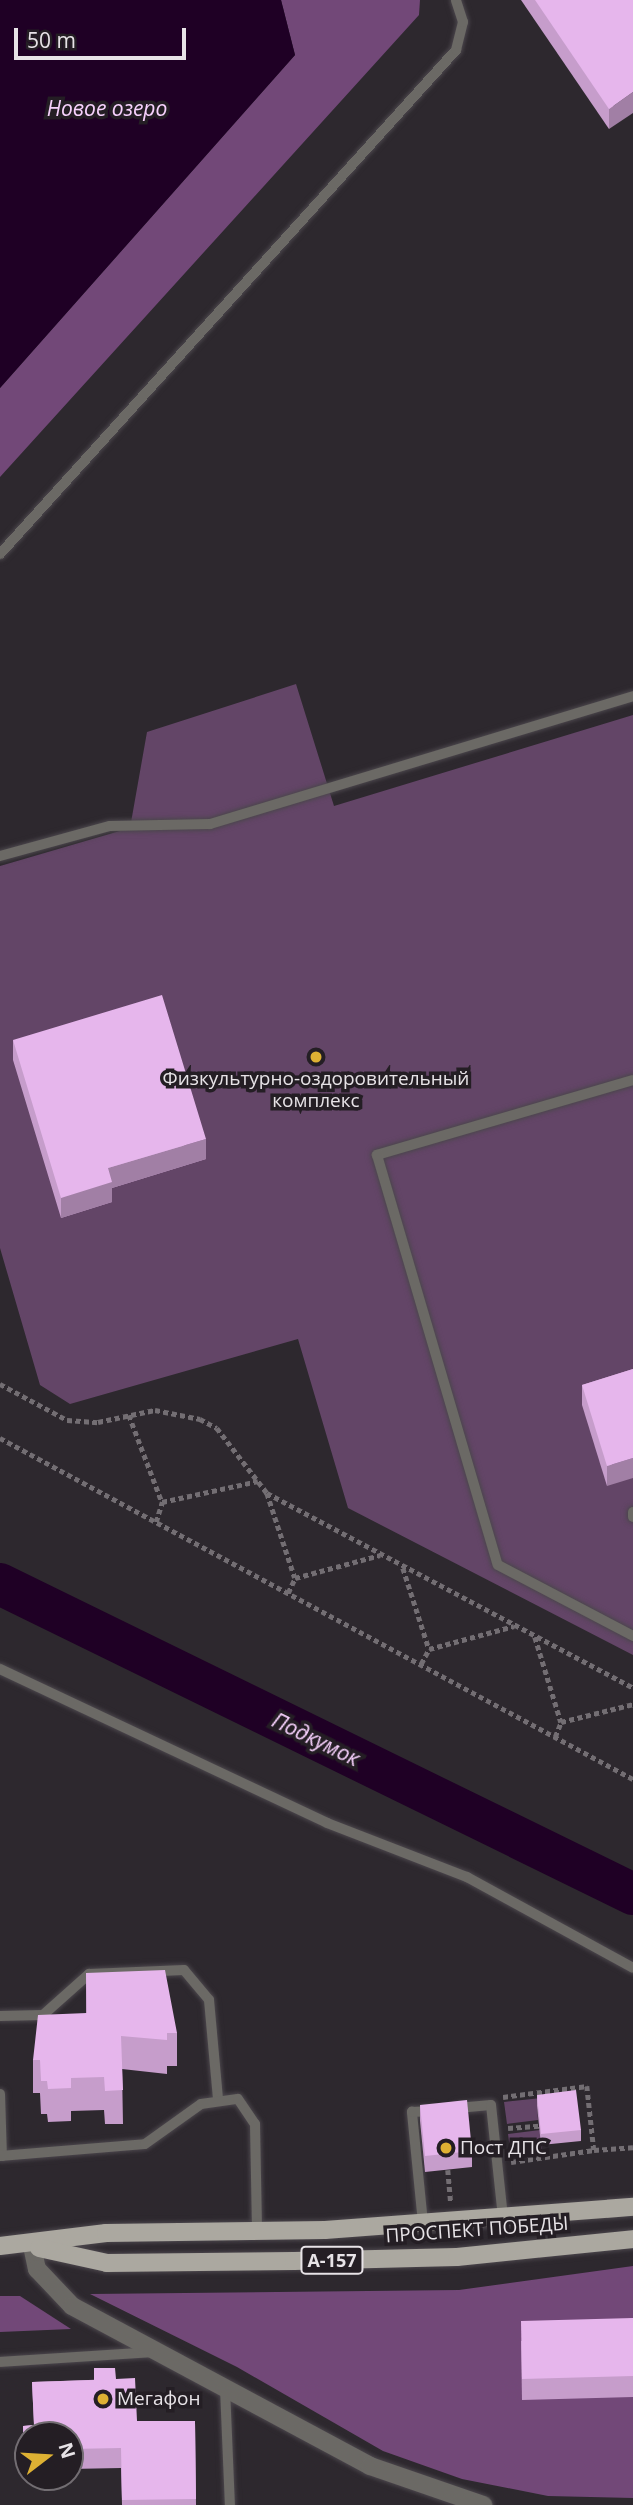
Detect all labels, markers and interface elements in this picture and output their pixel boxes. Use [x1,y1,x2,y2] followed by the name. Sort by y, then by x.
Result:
[18,14,189,58] scale bar
[27,26,76,54] text: 50 m
[47,95,167,121] water label: Новое озеро
[308,1049,324,1065] marker: Физкультурно-оздоровительный комплекс
[163,1068,469,1112] place label: Физкультурно-оздоровительный комплекс
[268,1707,364,1771] water label: Подкумок
[460,2137,547,2159] place label: Пост ДПС
[438,2140,454,2156] marker: Пост ДПС
[385,2212,569,2248] street label: ПРОСПЕКТ ПОБЕДЫ
[299,2246,365,2274] road number: А-157
[117,2388,201,2410] place label: Мегафон
[95,2391,111,2407] marker: Мегафон
[14,2421,84,2491] north arrow
[52,2439,82,2462] text: N

